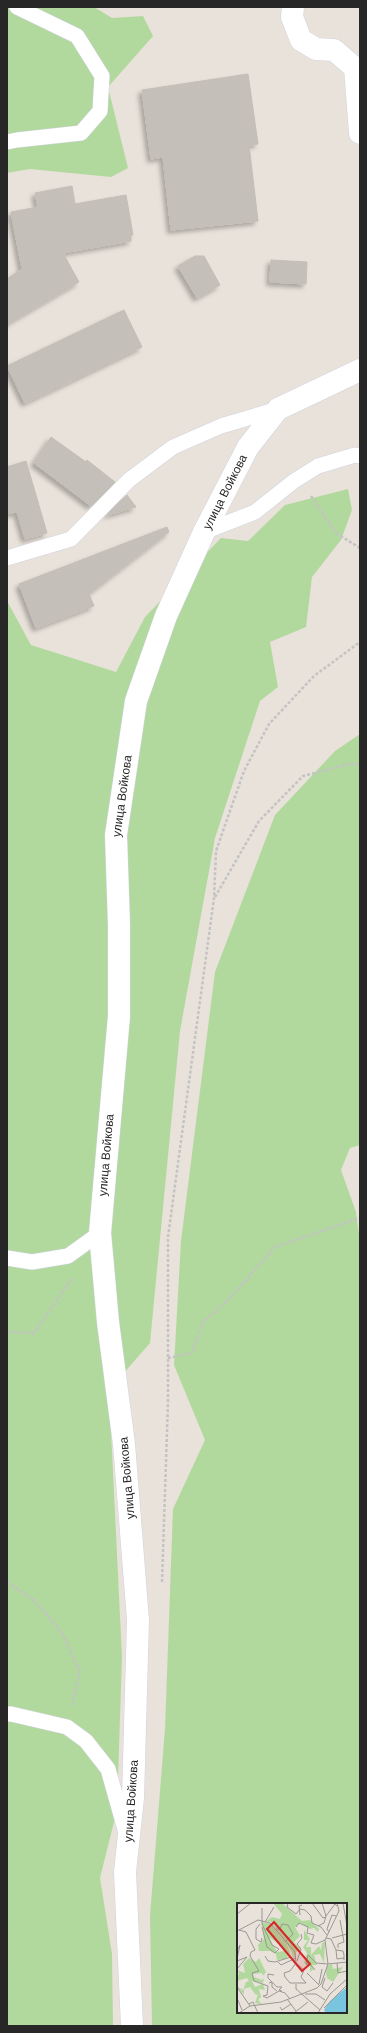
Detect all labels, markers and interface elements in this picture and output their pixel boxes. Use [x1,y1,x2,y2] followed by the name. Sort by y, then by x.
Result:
[199,451,251,532] street label: улица Войкова
[108,754,136,838] street label: улица Войкова
[94,1113,118,1197] street label: улица Войкова
[115,1436,139,1520] street label: улица Войкова
[120,1759,142,1843] street label: улица Войкова
[237,1903,347,2013] inset map

